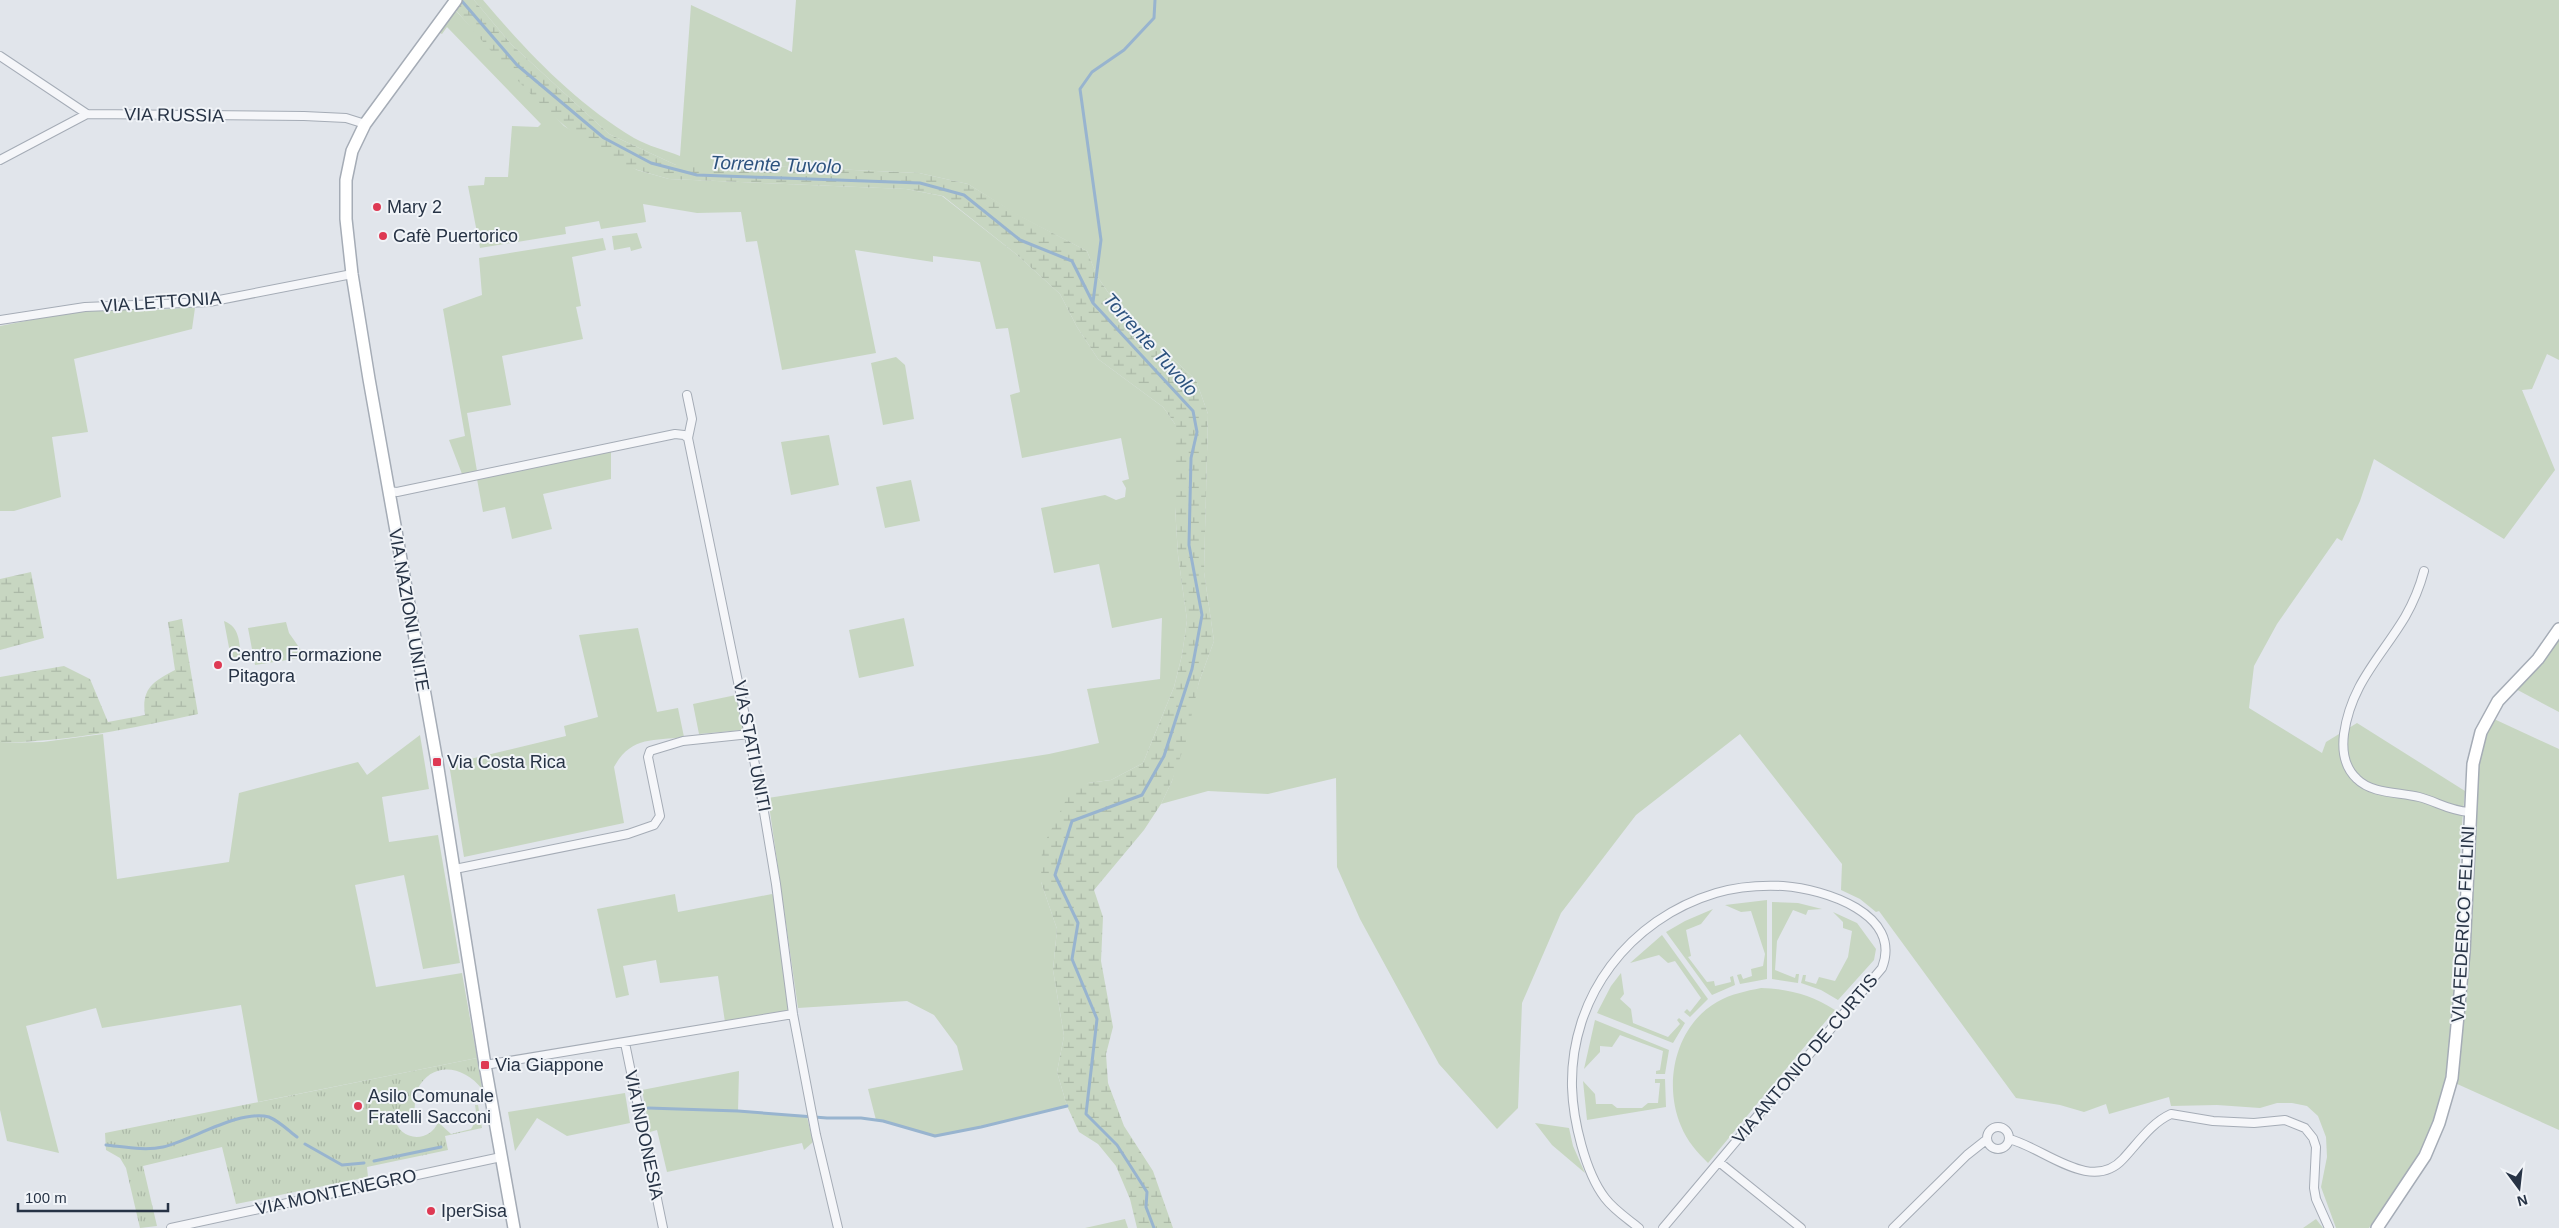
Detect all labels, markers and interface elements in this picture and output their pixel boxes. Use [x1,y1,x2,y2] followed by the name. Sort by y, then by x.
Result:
[124,104,224,126] street label: VIA RUSSIA
[710,152,842,177] water label: Torrente Tuvolo
[387,197,442,217] place label: Mary 2
[371,201,383,213] marker: Mary 2
[393,226,518,246] place label: Cafè Puertorico
[377,230,389,242] marker: Cafè Puertorico
[100,288,222,316] street label: VIA LETTONIA
[1099,289,1202,400] water label: Torrente Tuvolo
[385,527,433,693] street label: VIA NAZIONI UNITE
[228,645,382,686] place label: Centro Formazione Pitagora
[212,659,224,671] marker: Centro Formazione Pitagora
[729,679,775,813] street label: VIA STATI UNITI
[447,752,567,772] place label: Via Costa Rica
[431,756,443,768] marker: Via Costa Rica
[2448,825,2478,1023] street label: VIA FEDERICO FELLINI
[1728,970,1882,1148] street label: VIA ANTONIO DE CURTIS
[495,1055,604,1075] place label: Via Giappone
[479,1059,491,1071] marker: Via Giappone
[620,1068,668,1202] street label: VIA INDONESIA
[368,1086,494,1127] place label: Asilo Comunale Fratelli Sacconi
[352,1100,364,1112] marker: Asilo Comunale Fratelli Sacconi
[2494,1163,2544,1213] north arrow
[254,1165,418,1219] street label: VIA MONTENEGRO
[18,1180,168,1212] scale bar
[25,1189,67,1206] text: 100 m
[2515,1192,2529,1210] text: N
[441,1201,508,1221] place label: IperSisa
[425,1205,437,1217] marker: IperSisa

